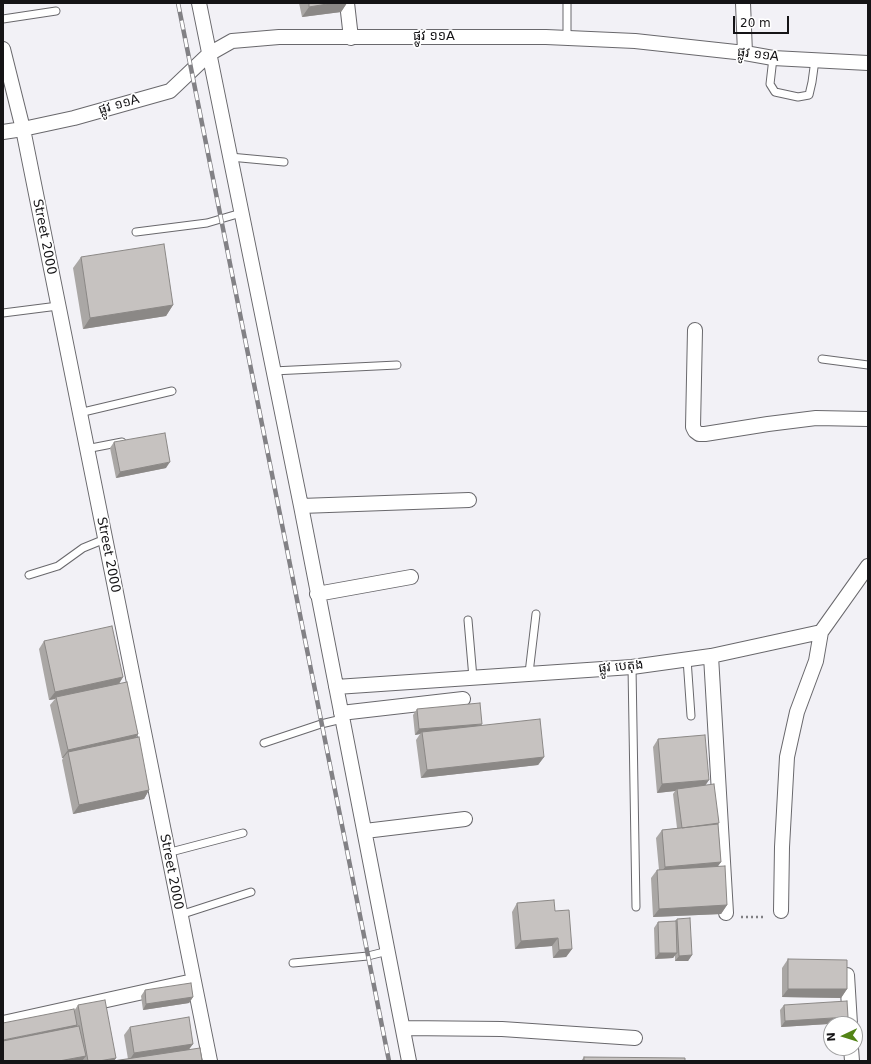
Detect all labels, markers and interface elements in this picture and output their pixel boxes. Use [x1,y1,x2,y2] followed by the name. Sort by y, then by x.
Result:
[735,8,791,34] scale bar
[740,16,771,30] text: 20 m
[413,29,455,45] street label: ផ្លូវ ១១A
[736,45,780,65] street label: ផ្លូវ ១១A
[97,92,141,118] street label: ផ្លូវ ១១A
[29,198,59,276] street label: Street 2000
[93,516,123,594] street label: Street 2000
[598,657,644,677] street label: ផ្លូវ បេតុង
[156,833,186,911] street label: Street 2000
[823,1016,863,1056] north arrow
[825,1032,838,1042] text: N

